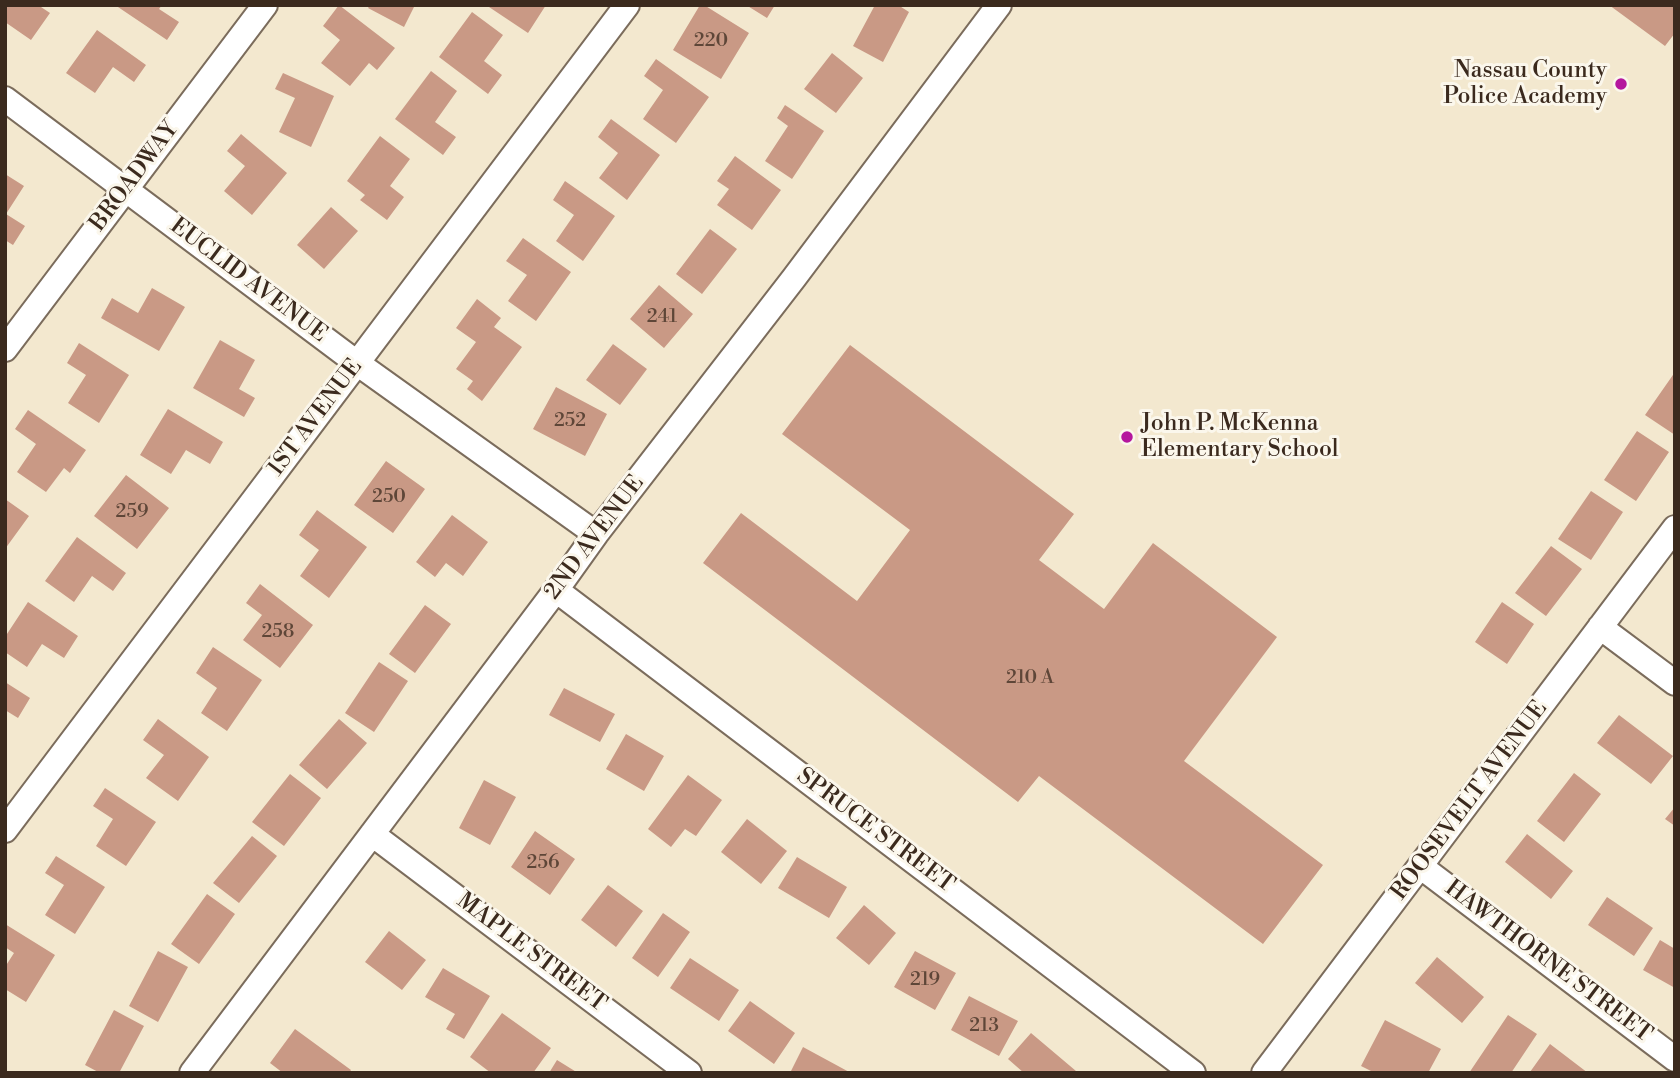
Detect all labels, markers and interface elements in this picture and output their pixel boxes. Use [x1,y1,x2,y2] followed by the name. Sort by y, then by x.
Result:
[694,30,728,52] house number: 220
[1443,57,1607,111] place label: Nassau County Police Academy
[1613,76,1629,92] marker: Nassau County Police Academy
[85,117,185,237] street label: BROADWAY
[164,213,332,349] street label: EUCLID AVENUE
[647,306,677,328] house number: 241
[263,354,369,482] street label: 1ST AVENUE
[554,410,586,432] house number: 252
[1141,410,1339,464] place label: John P. McKenna Elementary School
[1119,429,1135,445] marker: John P. McKenna Elementary School
[539,470,651,606] street label: 2ND AVENUE
[372,486,406,508] house number: 250
[116,501,148,523] house number: 259
[262,621,294,643] house number: 258
[1006,667,1054,689] house number: 210 A
[1386,696,1554,906] street label: ROOSEVELT AVENUE
[791,763,959,899] street label: SPRUCE STREET
[527,852,559,874] house number: 256
[1439,875,1657,1049] street label: HAWTHORNE STREET
[451,888,611,1018] street label: MAPLE STREET
[910,969,940,991] house number: 219
[969,1015,999,1037] house number: 213

